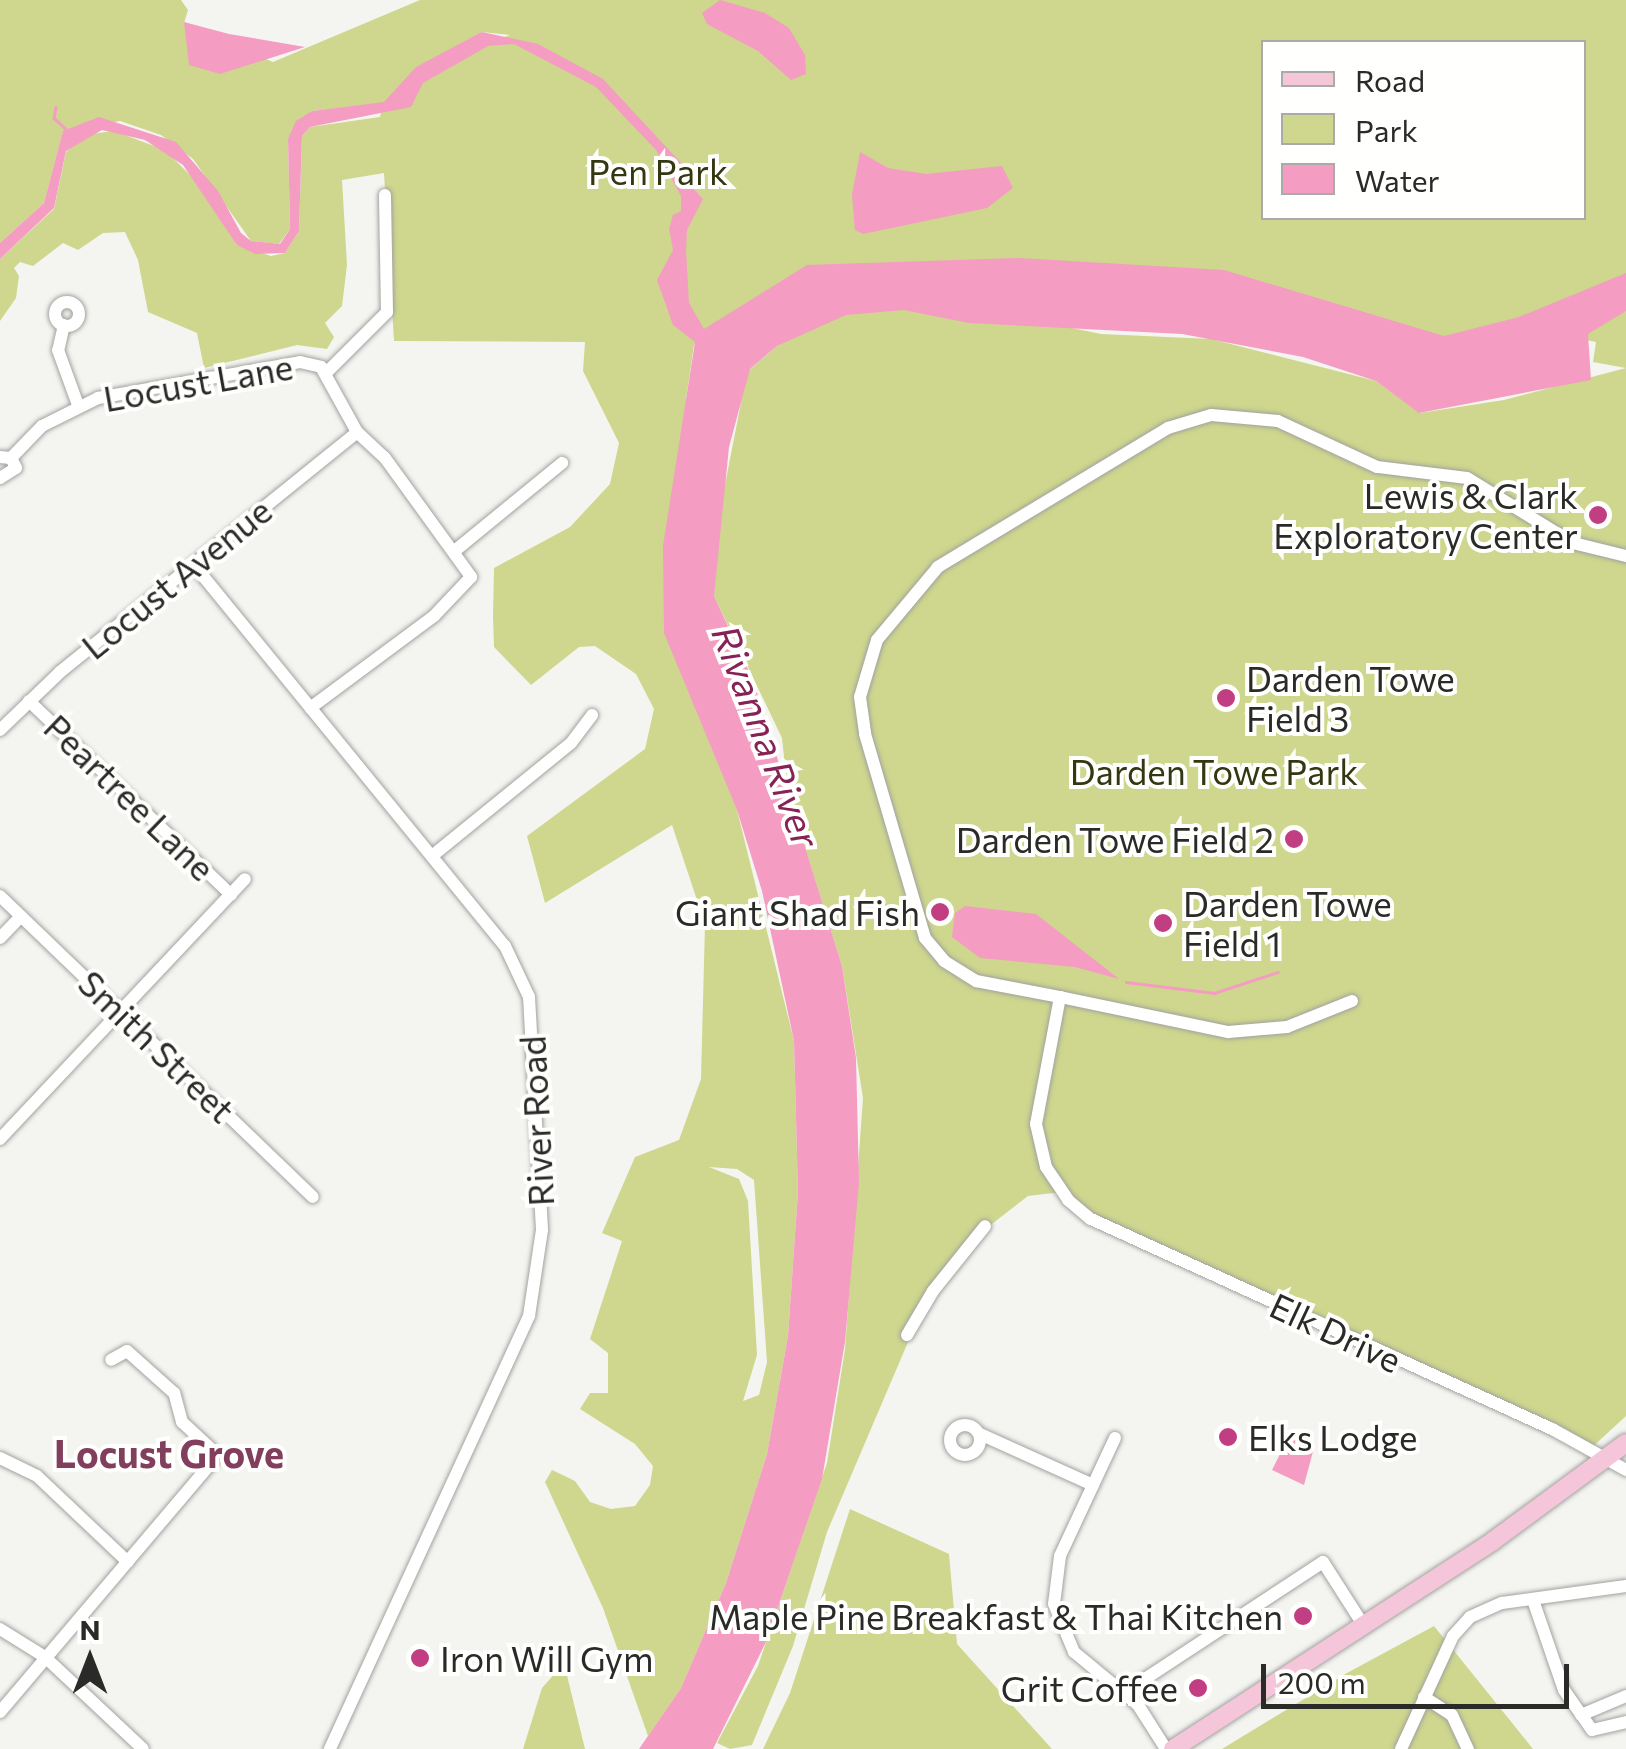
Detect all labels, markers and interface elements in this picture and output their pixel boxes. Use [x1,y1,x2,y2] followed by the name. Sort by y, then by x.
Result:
[1261,40,1586,220] legend
[1355,61,1425,98] text: Road
[1355,111,1418,148] text: Park
[588,150,728,192] park label: Pen Park
[1355,161,1440,198] text: Water
[100,345,296,419] street label: Locust Lane
[1273,474,1578,556] place label: Lewis & Clark Exploratory Center
[73,489,279,667] street label: Locust Avenue
[1587,504,1609,526] marker: Lewis & Clark Exploratory Center
[704,618,830,854] water label: Rivanna River
[1246,657,1455,739] place label: Darden Towe Field 3
[1215,687,1237,709] marker: Darden Towe Field 3
[36,705,224,889] street label: Peartree Lane
[1070,750,1358,792] park label: Darden Towe Park
[956,818,1274,860] place label: Darden Towe Field 2
[1283,828,1305,850] marker: Darden Towe Field 2
[1183,882,1392,964] place label: Darden Towe Field 1
[675,891,920,933] place label: Giant Shad Fish
[929,901,951,923] marker: Giant Shad Fish
[1152,912,1174,934] marker: Darden Towe Field 1
[70,961,244,1131] street label: Smith Street
[511,1035,561,1207] street label: River Road
[1264,1283,1408,1381] street label: Elk Drive
[1248,1416,1418,1458] place label: Elks Lodge
[1217,1426,1239,1448] marker: Elks Lodge
[54,1430,284,1476] district label: Locust Grove
[709,1595,1283,1637] place label: Maple Pine Breakfast & Thai Kitchen
[1292,1605,1314,1627] marker: Maple Pine Breakfast & Thai Kitchen
[40,1609,140,1709] north arrow
[80,1612,101,1646] text: N
[440,1637,654,1679] place label: Iron Will Gym
[1266,1644,1574,1706] scale bar
[409,1647,431,1669] marker: Iron Will Gym
[1278,1663,1366,1700] text: 200 m
[1001,1667,1178,1709] place label: Grit Coffee
[1187,1677,1209,1699] marker: Grit Coffee

